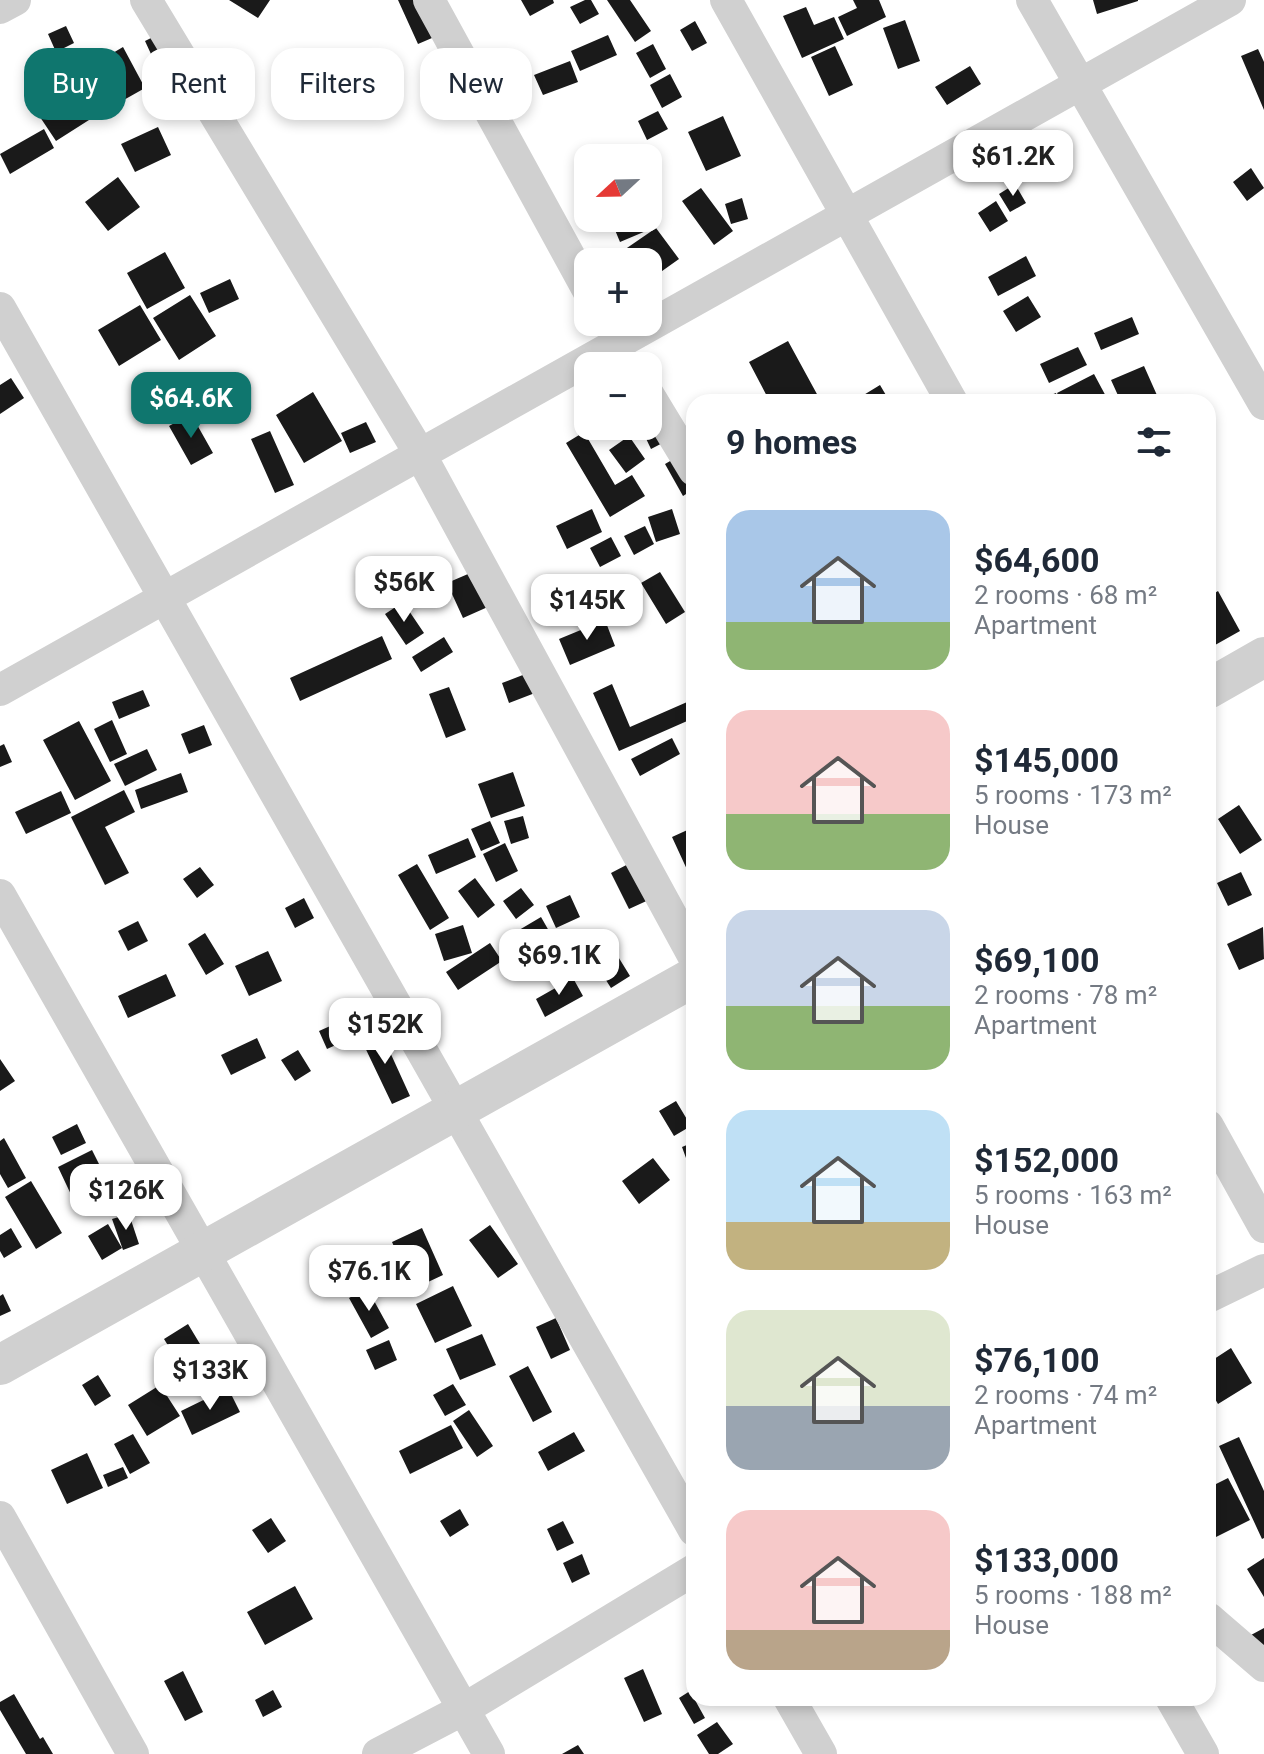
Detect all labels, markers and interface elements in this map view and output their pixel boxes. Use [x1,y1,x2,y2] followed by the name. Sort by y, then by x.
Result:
[24,48,126,120] chip: Buy
[142,48,255,120] chip: Rent
[271,48,404,120] chip: Filters
[420,48,532,120] chip: New
[948,130,1078,198] pin: $61.2K
[971,141,1055,171] text: $61.2K
[574,144,662,232] north arrow
[574,144,662,440] map controls
[574,248,662,336] button: +
[574,352,662,440] button: −
[126,372,256,440] pin: $64.6K
[149,383,233,413] text: $64.6K
[1132,420,1176,464] icon: filters
[726,422,857,462] text: 9 homes
[974,540,1099,580] text: $64,600
[790,542,886,638] icon: home
[357,556,451,624] pin: $56K
[373,567,435,597] text: $56K
[531,574,643,642] pin: $145K
[974,580,1157,610] text: 2 rooms · 68 m²
[549,585,625,615] text: $145K
[974,610,1097,640] text: Apartment
[974,740,1119,780] text: $145,000
[790,742,886,838] icon: home
[974,780,1172,810] text: 5 rooms · 173 m²
[974,810,1049,840] text: House
[494,929,624,997] pin: $69.1K
[517,940,601,970] text: $69.1K
[974,940,1099,980] text: $69,100
[790,942,886,1038] icon: home
[974,980,1157,1010] text: 2 rooms · 78 m²
[329,998,441,1066] pin: $152K
[347,1009,423,1039] text: $152K
[974,1010,1097,1040] text: Apartment
[974,1140,1119,1180] text: $152,000
[790,1142,886,1238] icon: home
[70,1164,182,1232] pin: $126K
[88,1175,164,1205] text: $126K
[974,1180,1172,1210] text: 5 rooms · 163 m²
[974,1210,1049,1240] text: House
[304,1245,434,1313] pin: $76.1K
[327,1256,411,1286] text: $76.1K
[974,1340,1099,1380] text: $76,100
[790,1342,886,1438] icon: home
[154,1344,266,1412] pin: $133K
[172,1355,248,1385] text: $133K
[974,1380,1157,1410] text: 2 rooms · 74 m²
[974,1410,1097,1440] text: Apartment
[974,1540,1119,1580] text: $133,000
[790,1542,886,1638] icon: home
[974,1580,1172,1610] text: 5 rooms · 188 m²
[974,1610,1049,1640] text: House

